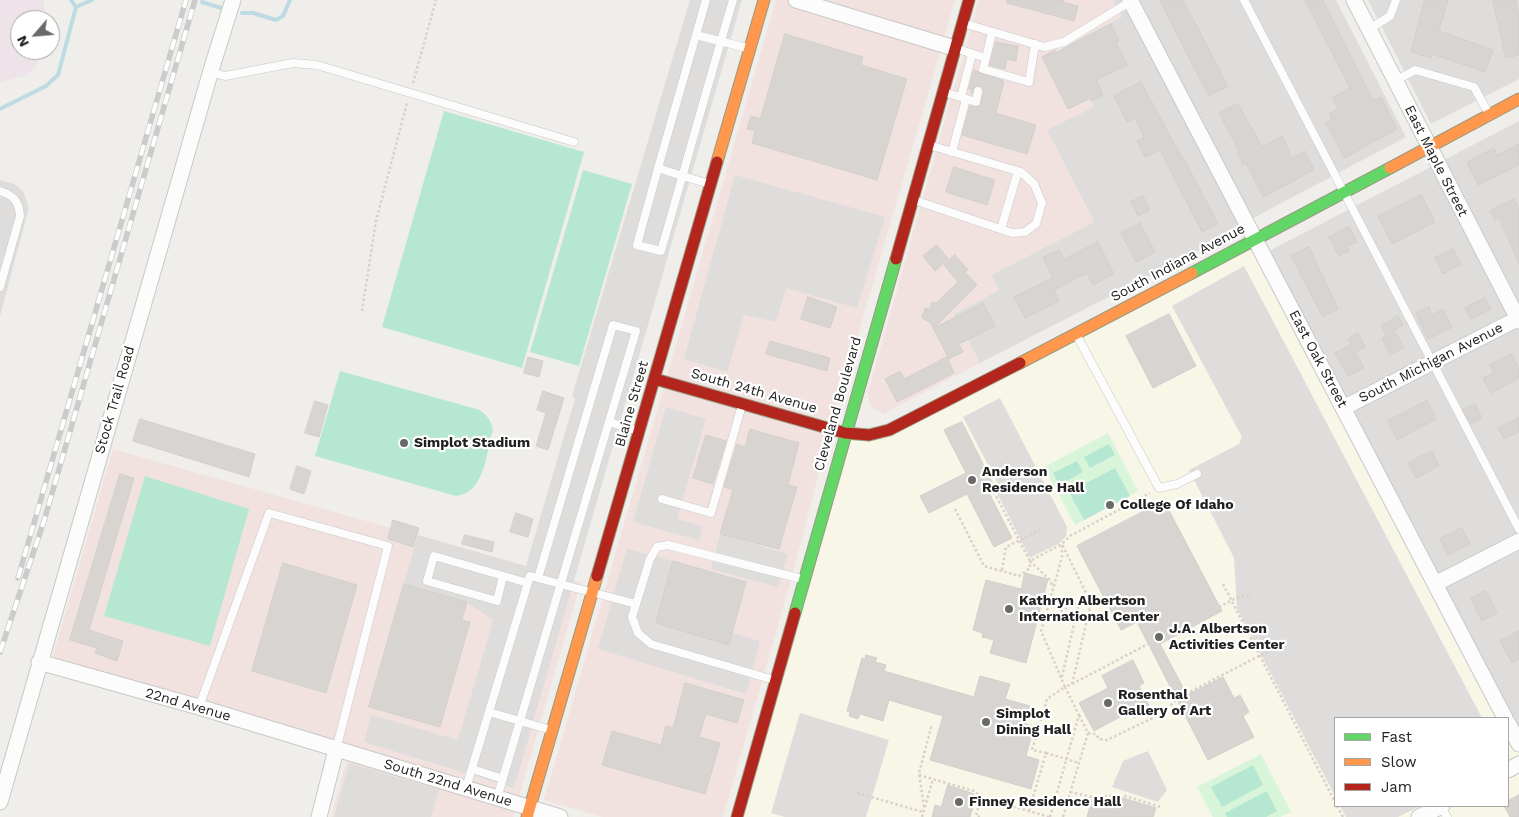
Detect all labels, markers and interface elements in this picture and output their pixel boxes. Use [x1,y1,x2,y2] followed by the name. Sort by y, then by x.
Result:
[10,10,60,60] north arrow
[13,33,32,50] text: N
[1401,103,1471,219] street label: East Maple Street
[1108,221,1248,305] street label: South Indiana Avenue
[1285,307,1351,411] street label: East Oak Street
[1356,319,1506,407] street label: South Michigan Avenue
[811,335,865,473] street label: Cleveland Boulevard
[92,344,138,456] street label: Stock Trail Road
[612,359,652,449] street label: Blaine Street
[689,365,819,417] street label: South 24th Avenue
[414,435,530,451] place label: Simplot Stadium
[398,437,410,449] marker: Simplot Stadium
[982,464,1084,497] place label: Anderson Residence Hall
[966,474,978,486] marker: Anderson Residence Hall
[1120,497,1234,513] place label: College Of Idaho
[1104,499,1116,511] marker: College Of Idaho
[1019,593,1159,626] place label: Kathryn Albertson International Center
[1003,603,1015,615] marker: Kathryn Albertson International Center
[1169,621,1285,654] place label: J.A. Albertson Activities Center
[1153,631,1165,643] marker: J.A. Albertson Activities Center
[143,685,233,725] street label: 22nd Avenue
[1118,687,1211,720] place label: Rosenthal Gallery of Art
[1102,697,1114,709] marker: Rosenthal Gallery of Art
[996,706,1071,739] place label: Simplot Dining Hall
[980,716,992,728] marker: Simplot Dining Hall
[1334,717,1509,807] legend
[1381,728,1412,746] text: Fast
[1381,753,1417,771] text: Slow
[382,755,514,811] street label: South 22nd Avenue
[1381,778,1412,796] text: Jam
[969,794,1121,810] place label: Finney Residence Hall
[953,796,965,808] marker: Finney Residence Hall

